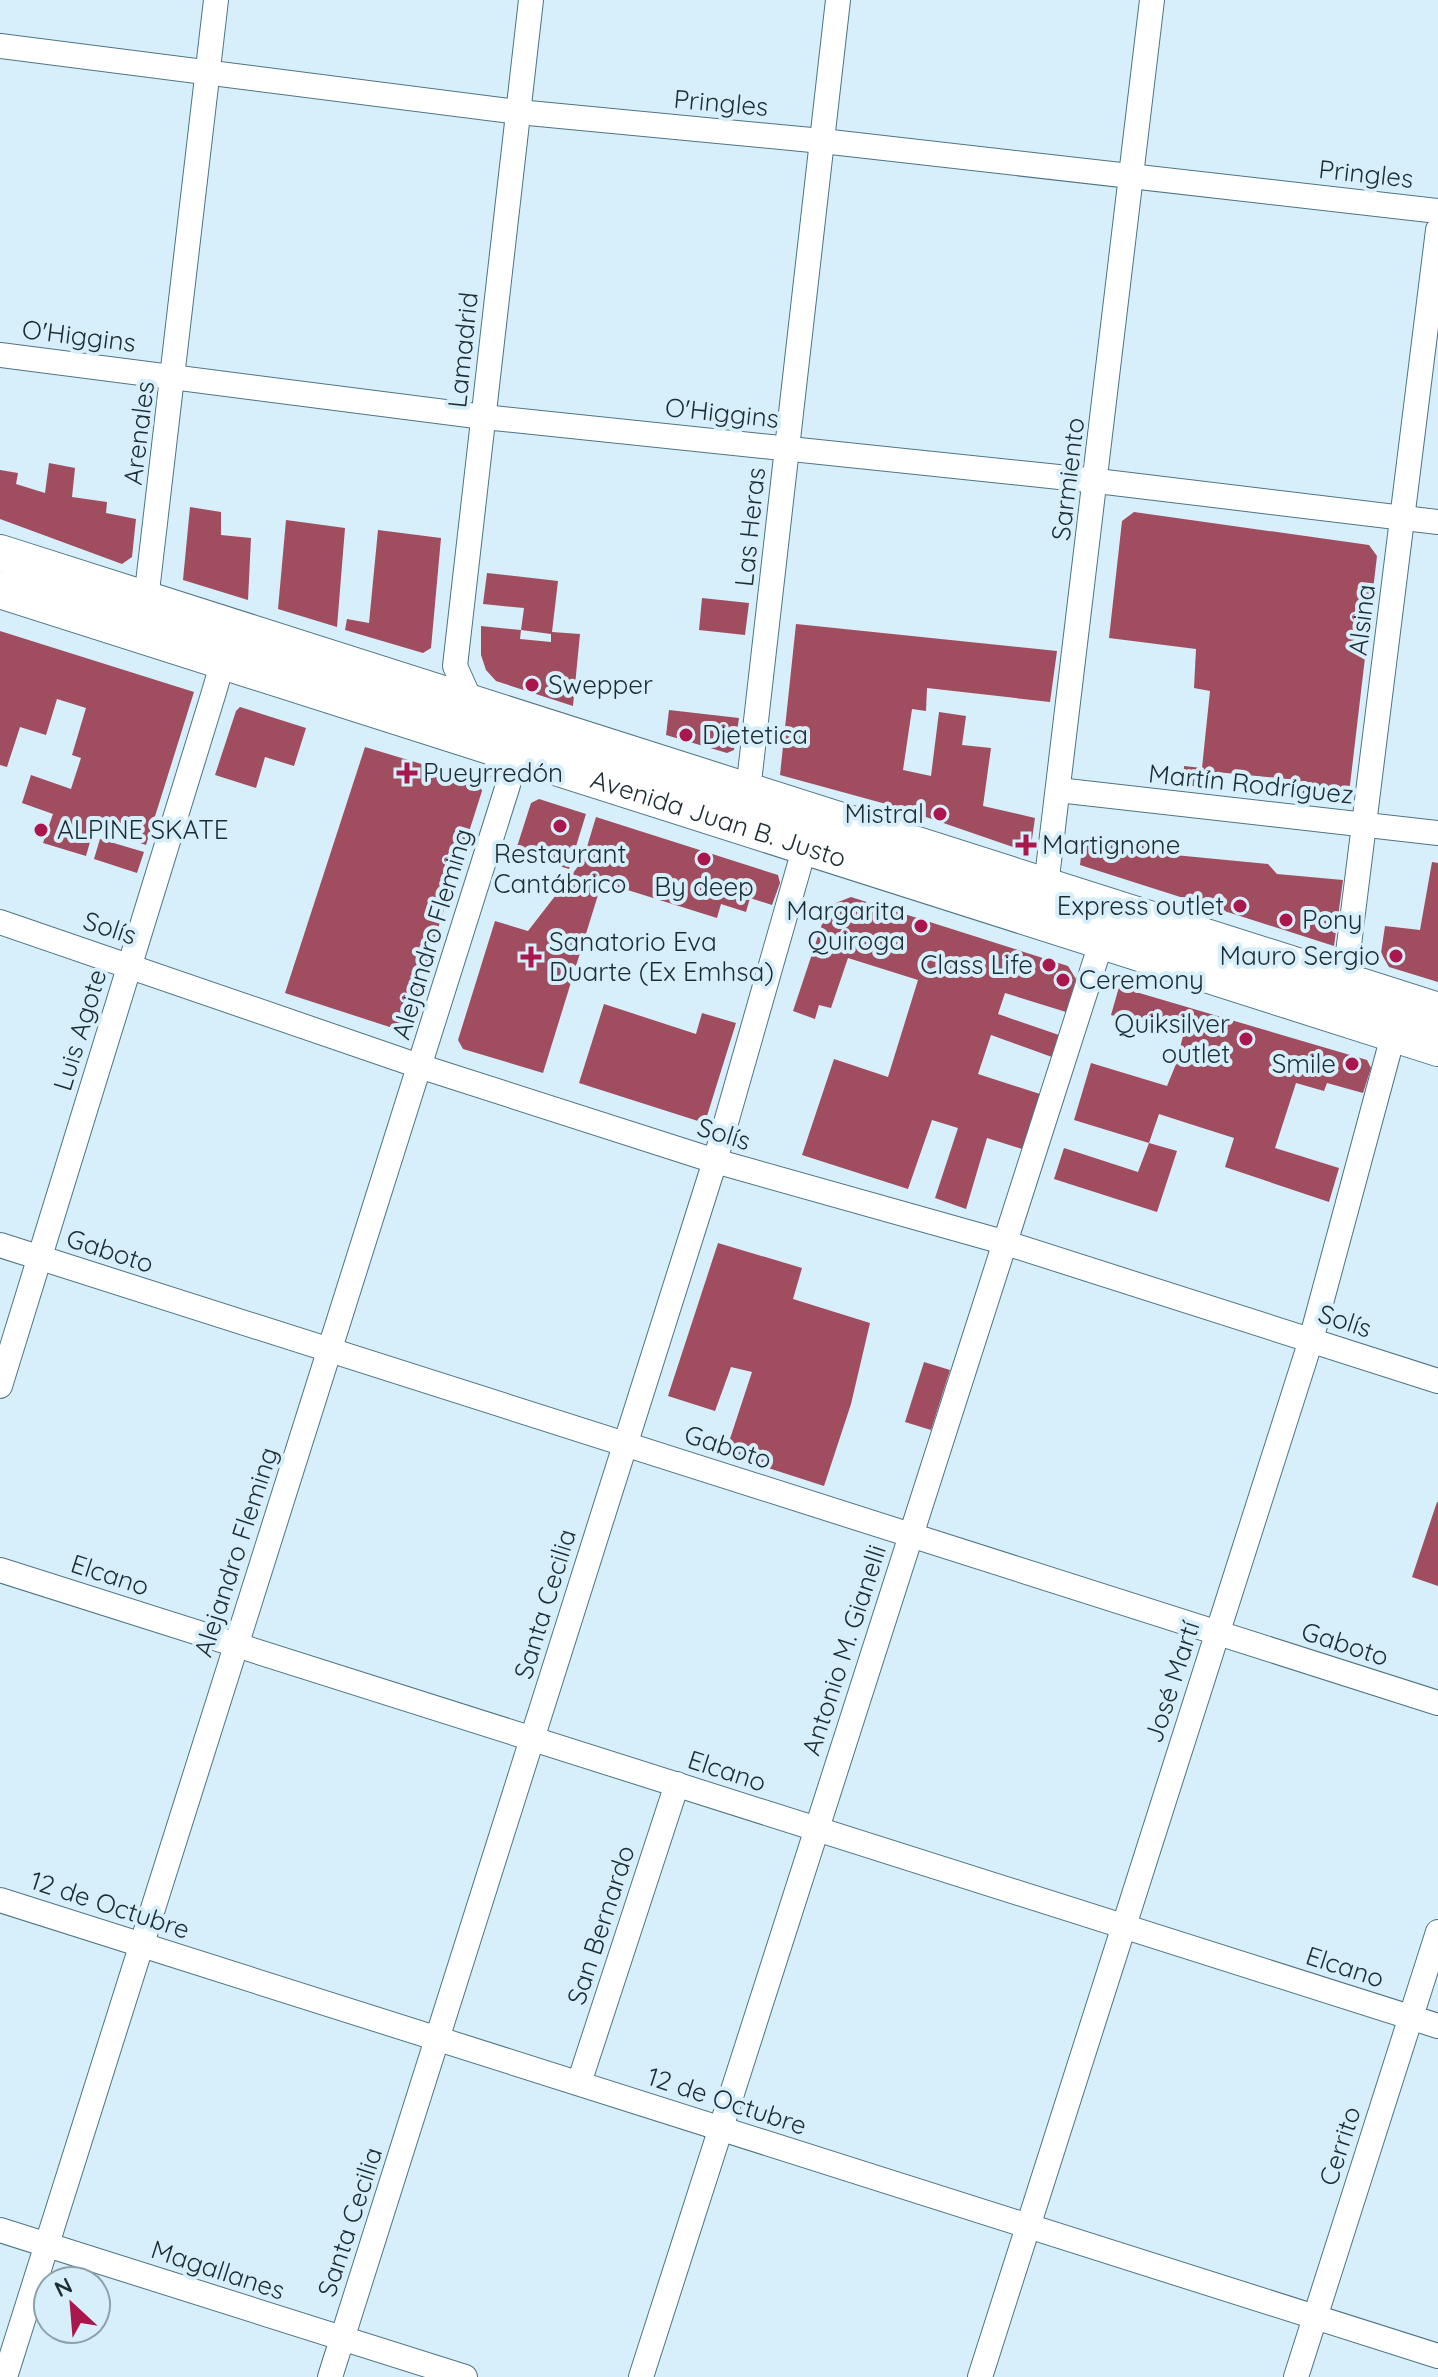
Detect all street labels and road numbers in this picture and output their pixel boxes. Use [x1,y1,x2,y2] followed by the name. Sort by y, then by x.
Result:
[672,82,770,123] street label: Pringles
[1317,152,1415,195] street label: Pringles
[440,290,485,409] street label: Lamadrid
[20,312,138,359] street label: O'Higgins
[116,379,161,487] street label: Arenales
[663,390,781,435] street label: O'Higgins
[1044,416,1091,542] street label: Sarmiento
[727,466,772,588] street label: Las Heras
[1341,583,1382,657] street label: Alsina
[1147,756,1355,811] street label: Martín Rodríguez
[587,762,850,874] street label: Avenida Juan B. Justo
[384,824,479,1043] street label: Alejandro Fleming
[79,903,141,952] street label: Solís
[45,965,114,1094] street label: Luis Agote
[693,1110,755,1157] street label: Solís
[62,1221,158,1280] street label: Gaboto
[1314,1296,1376,1345] street label: Solís
[680,1417,776,1476] street label: Gaboto
[186,1443,285,1661] street label: Alejandro Fleming
[506,1525,583,1683] street label: Santa Cecilia
[794,1540,893,1759] street label: Antonio M. Gianelli
[67,1546,154,1603] street label: Elcano
[1297,1614,1393,1673] street label: Gaboto
[1136,1616,1207,1747] street label: José Martí
[684,1742,771,1799] street label: Elcano
[559,1841,642,2009] street label: San Bernardo
[26,1863,194,1946] street label: 12 de Octubre
[1302,1938,1389,1995] street label: Elcano
[643,2059,811,2142] street label: 12 de Octubre
[1311,2102,1368,2190] street label: Cerrito
[310,2143,389,2301] street label: Santa Cecilia
[147,2232,289,2307] street label: Magallanes

